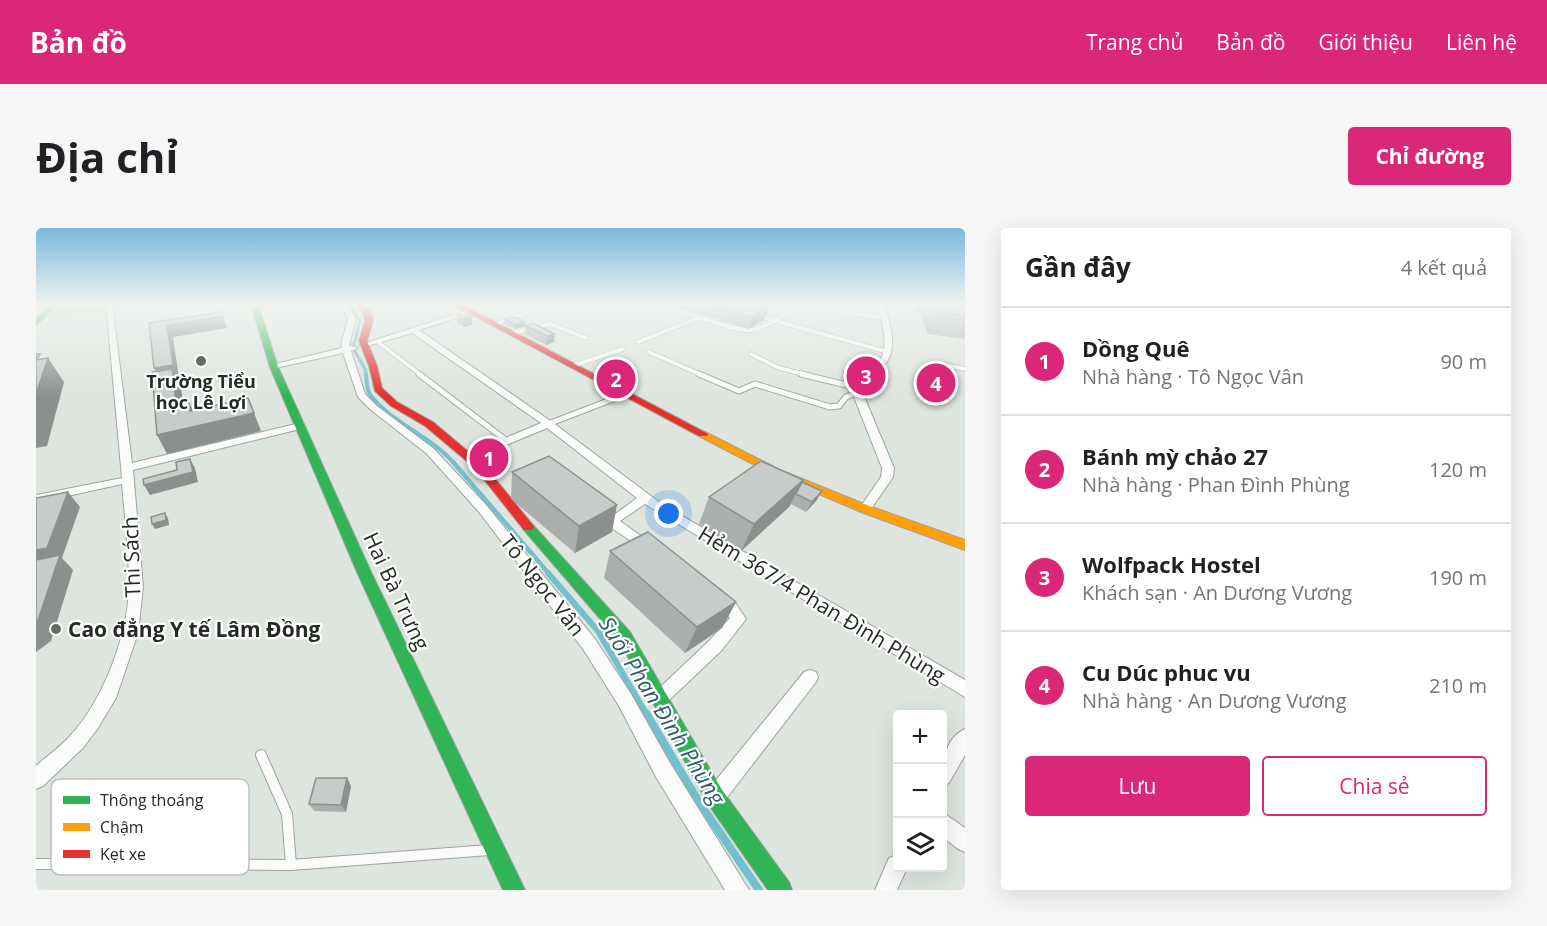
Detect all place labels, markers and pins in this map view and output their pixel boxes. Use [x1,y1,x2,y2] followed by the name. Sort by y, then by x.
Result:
[194,354,208,368] marker: Trường Tiểu học Lê Lợi
[846,354,886,398] pin: 3
[596,356,636,402] pin: 2
[916,360,956,406] pin: 4
[146,369,256,414] place label: Trường Tiểu học Lê Lợi
[470,436,508,480] pin: 1
[68,615,320,643] place label: Cao đẳng Y tế Lâm Đồng
[49,622,63,636] marker: Cao đẳng Y tế Lâm Đồng

